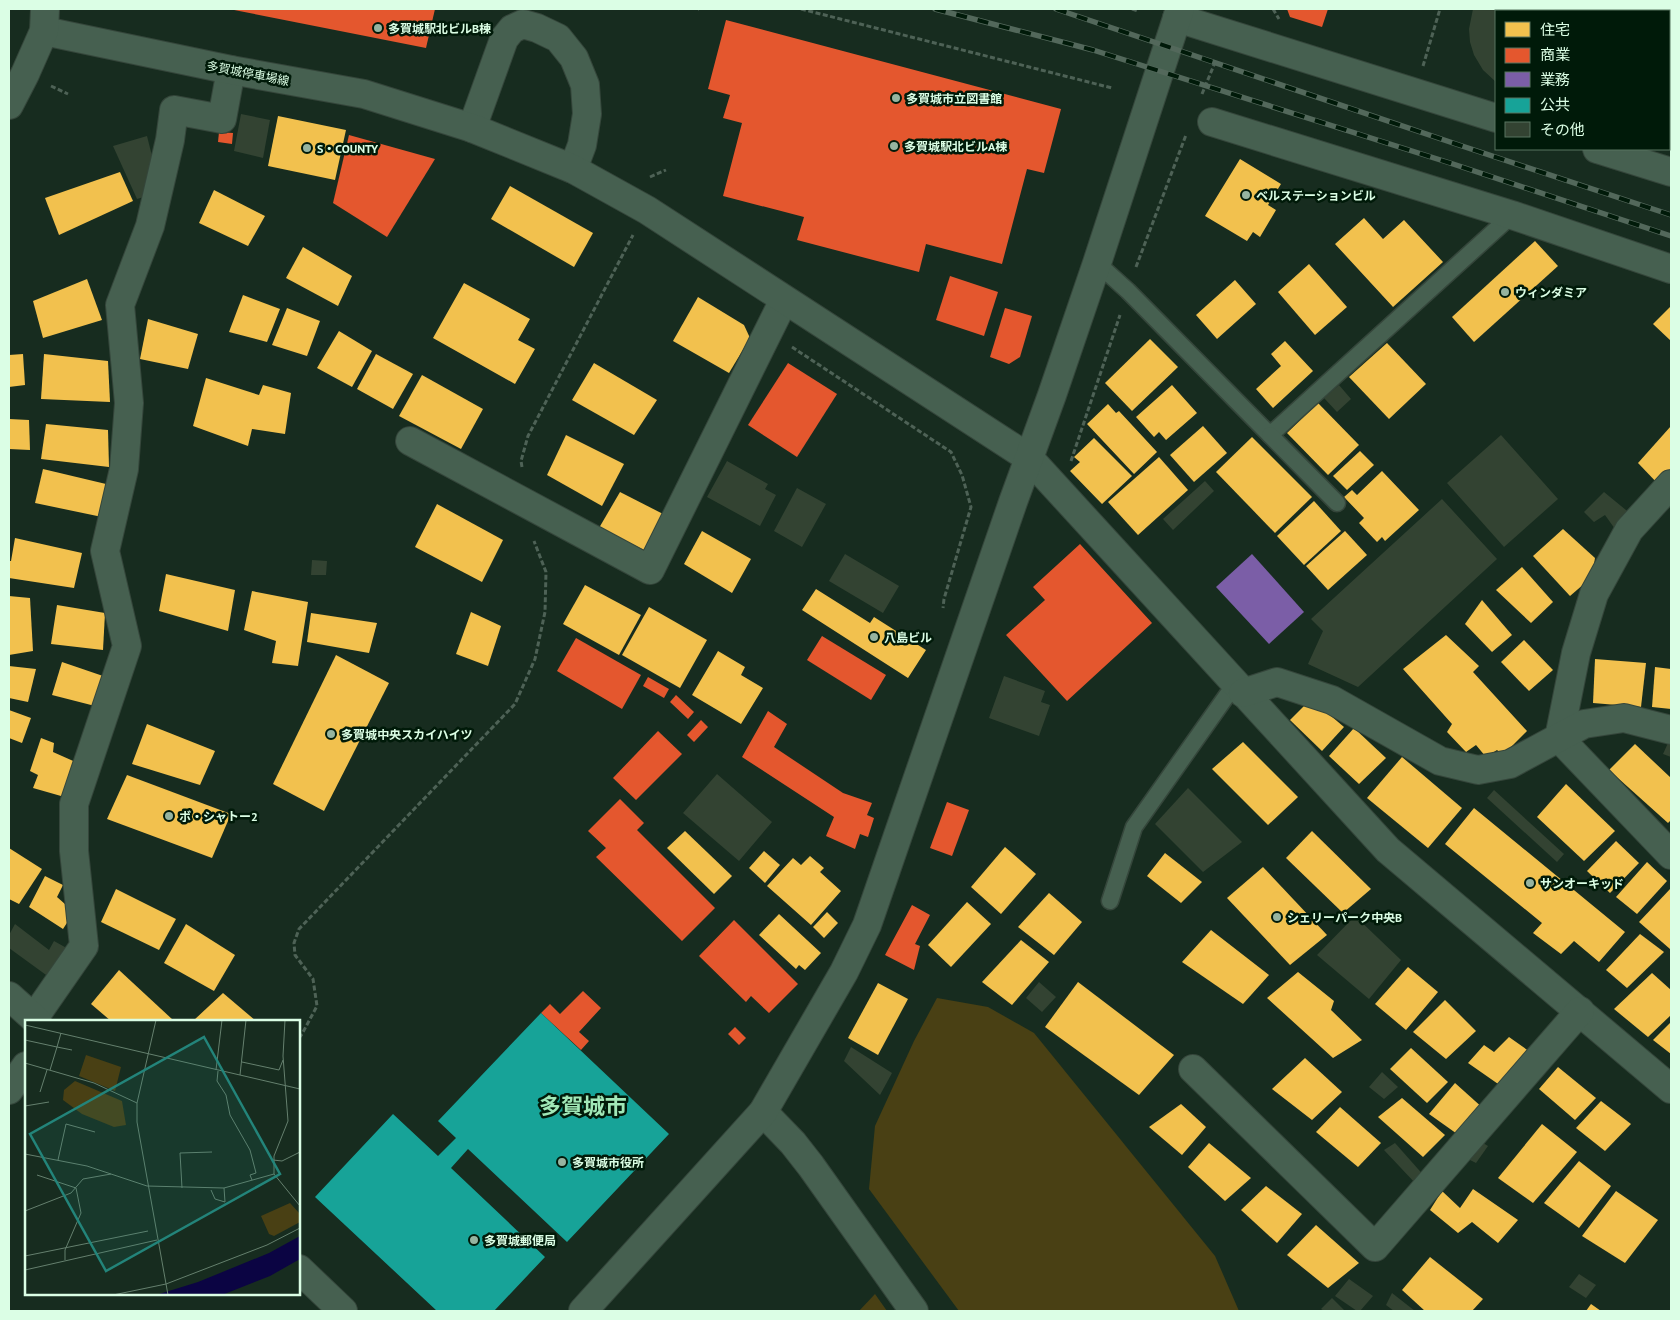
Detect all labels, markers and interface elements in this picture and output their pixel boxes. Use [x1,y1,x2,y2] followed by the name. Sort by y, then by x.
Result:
[1495,10,1670,150] legend
[1540,20,1570,39] text: 住宅
[388,21,491,36] place label: 多賀城駅北ビルB棟
[372,22,384,34] marker: 多賀城駅北ビルB棟
[1540,45,1570,64] text: 商業
[205,58,291,88] street label: 多賀城停車場線
[1540,70,1570,89] text: 業務
[906,91,1002,106] place label: 多賀城市立図書館
[890,92,902,104] marker: 多賀城市立図書館
[1540,95,1570,114] text: 公共
[1540,120,1585,139] text: その他
[904,139,1007,154] place label: 多賀城駅北ビルA棟
[888,140,900,152] marker: 多賀城駅北ビルA棟
[317,141,379,156] place label: S・COUNTY
[301,142,313,154] marker: S・COUNTY
[1256,188,1376,203] place label: ベルステーションビル
[1240,189,1252,201] marker: ベルステーションビル
[1515,285,1587,300] place label: ウィンダミア
[1499,286,1511,298] marker: ウィンダミア
[884,630,932,645] place label: 八島ビル
[868,631,880,643] marker: 八島ビル
[341,727,473,742] place label: 多賀城中央スカイハイツ
[325,728,337,740] marker: 多賀城中央スカイハイツ
[179,809,258,824] place label: ボ・シャトー2
[163,810,175,822] marker: ボ・シャトー2
[1540,876,1624,891] place label: サンオーキッド
[1524,877,1536,889] marker: サンオーキッド
[1287,910,1402,925] place label: シェリーパーク中央B
[1271,911,1283,923] marker: シェリーパーク中央B
[25,1020,300,1295] inset map
[539,1092,627,1120] district label: 多賀城市
[572,1155,644,1170] place label: 多賀城市役所
[556,1156,568,1168] marker: 多賀城市役所
[484,1233,556,1248] place label: 多賀城郵便局
[468,1234,480,1246] marker: 多賀城郵便局

